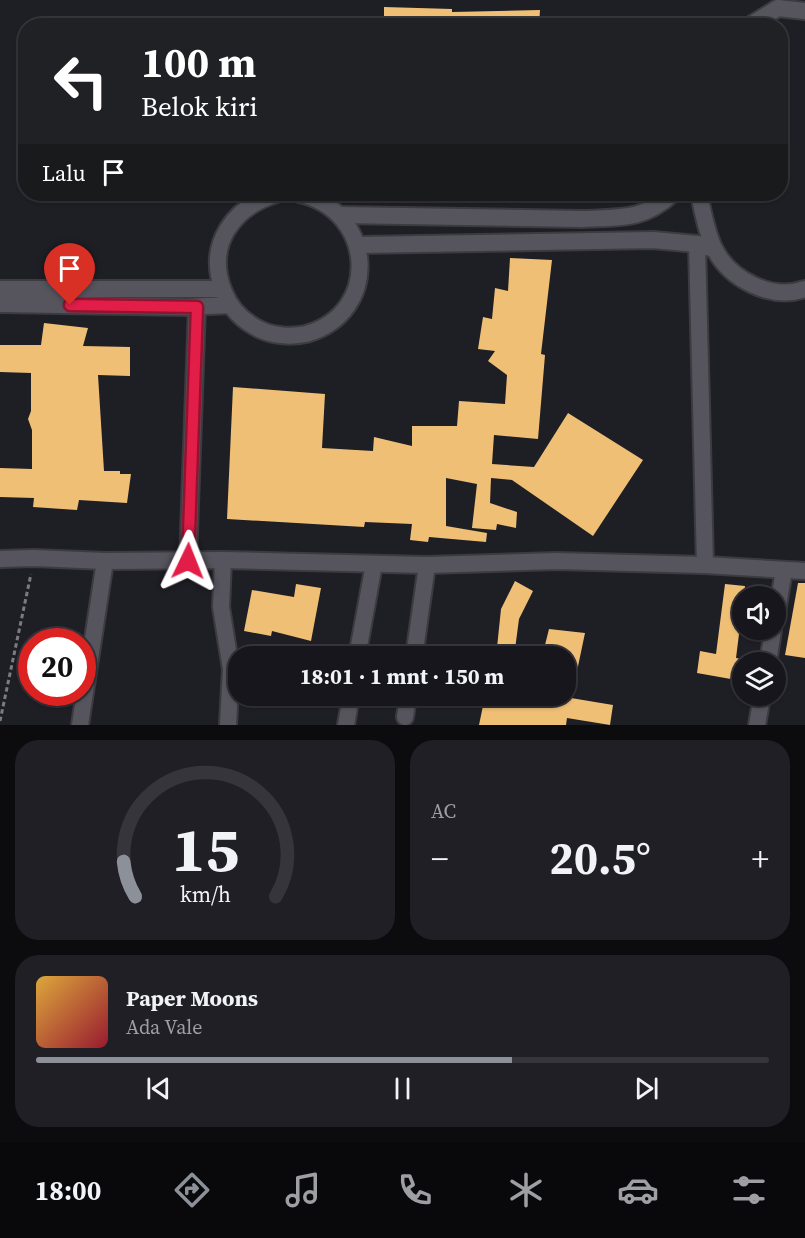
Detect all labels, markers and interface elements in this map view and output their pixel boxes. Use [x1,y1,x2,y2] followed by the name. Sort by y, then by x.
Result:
[141,33,256,91] text: 100 m
[42,42,120,120] icon: left
[141,88,257,125] text: Belok kiri
[97,156,130,189] icon: arrive
[42,158,85,188] text: Lalu
[44,243,95,305] pin
[53,252,86,285] icon: arrive
[156,529,220,593] position arrow
[732,586,786,706] map controls
[732,586,786,640] button: sound
[18,628,96,706] speed limit sign: 20
[732,652,786,706] button: layers
[300,661,504,691] text: 18:01 · 1 mnt · 150 m
[431,797,456,825] text: AC
[171,806,239,892] text: 15
[549,827,651,889] text: 20.5°
[431,836,449,881] text: −
[752,836,769,881] text: +
[179,880,231,909] text: km/h
[126,983,258,1013] text: Paper Moons
[126,1013,202,1041] text: Ada Vale
[142,1072,175,1105] icon: previous
[386,1072,419,1105] icon: pause
[630,1072,663,1105] icon: next
[171,1169,213,1211] icon: directions
[282,1169,324,1211] icon: music
[394,1169,436,1211] icon: phone
[505,1169,547,1211] icon: climate
[617,1169,659,1211] icon: car
[728,1169,770,1211] icon: filters
[35,1172,101,1209] text: 18:00

